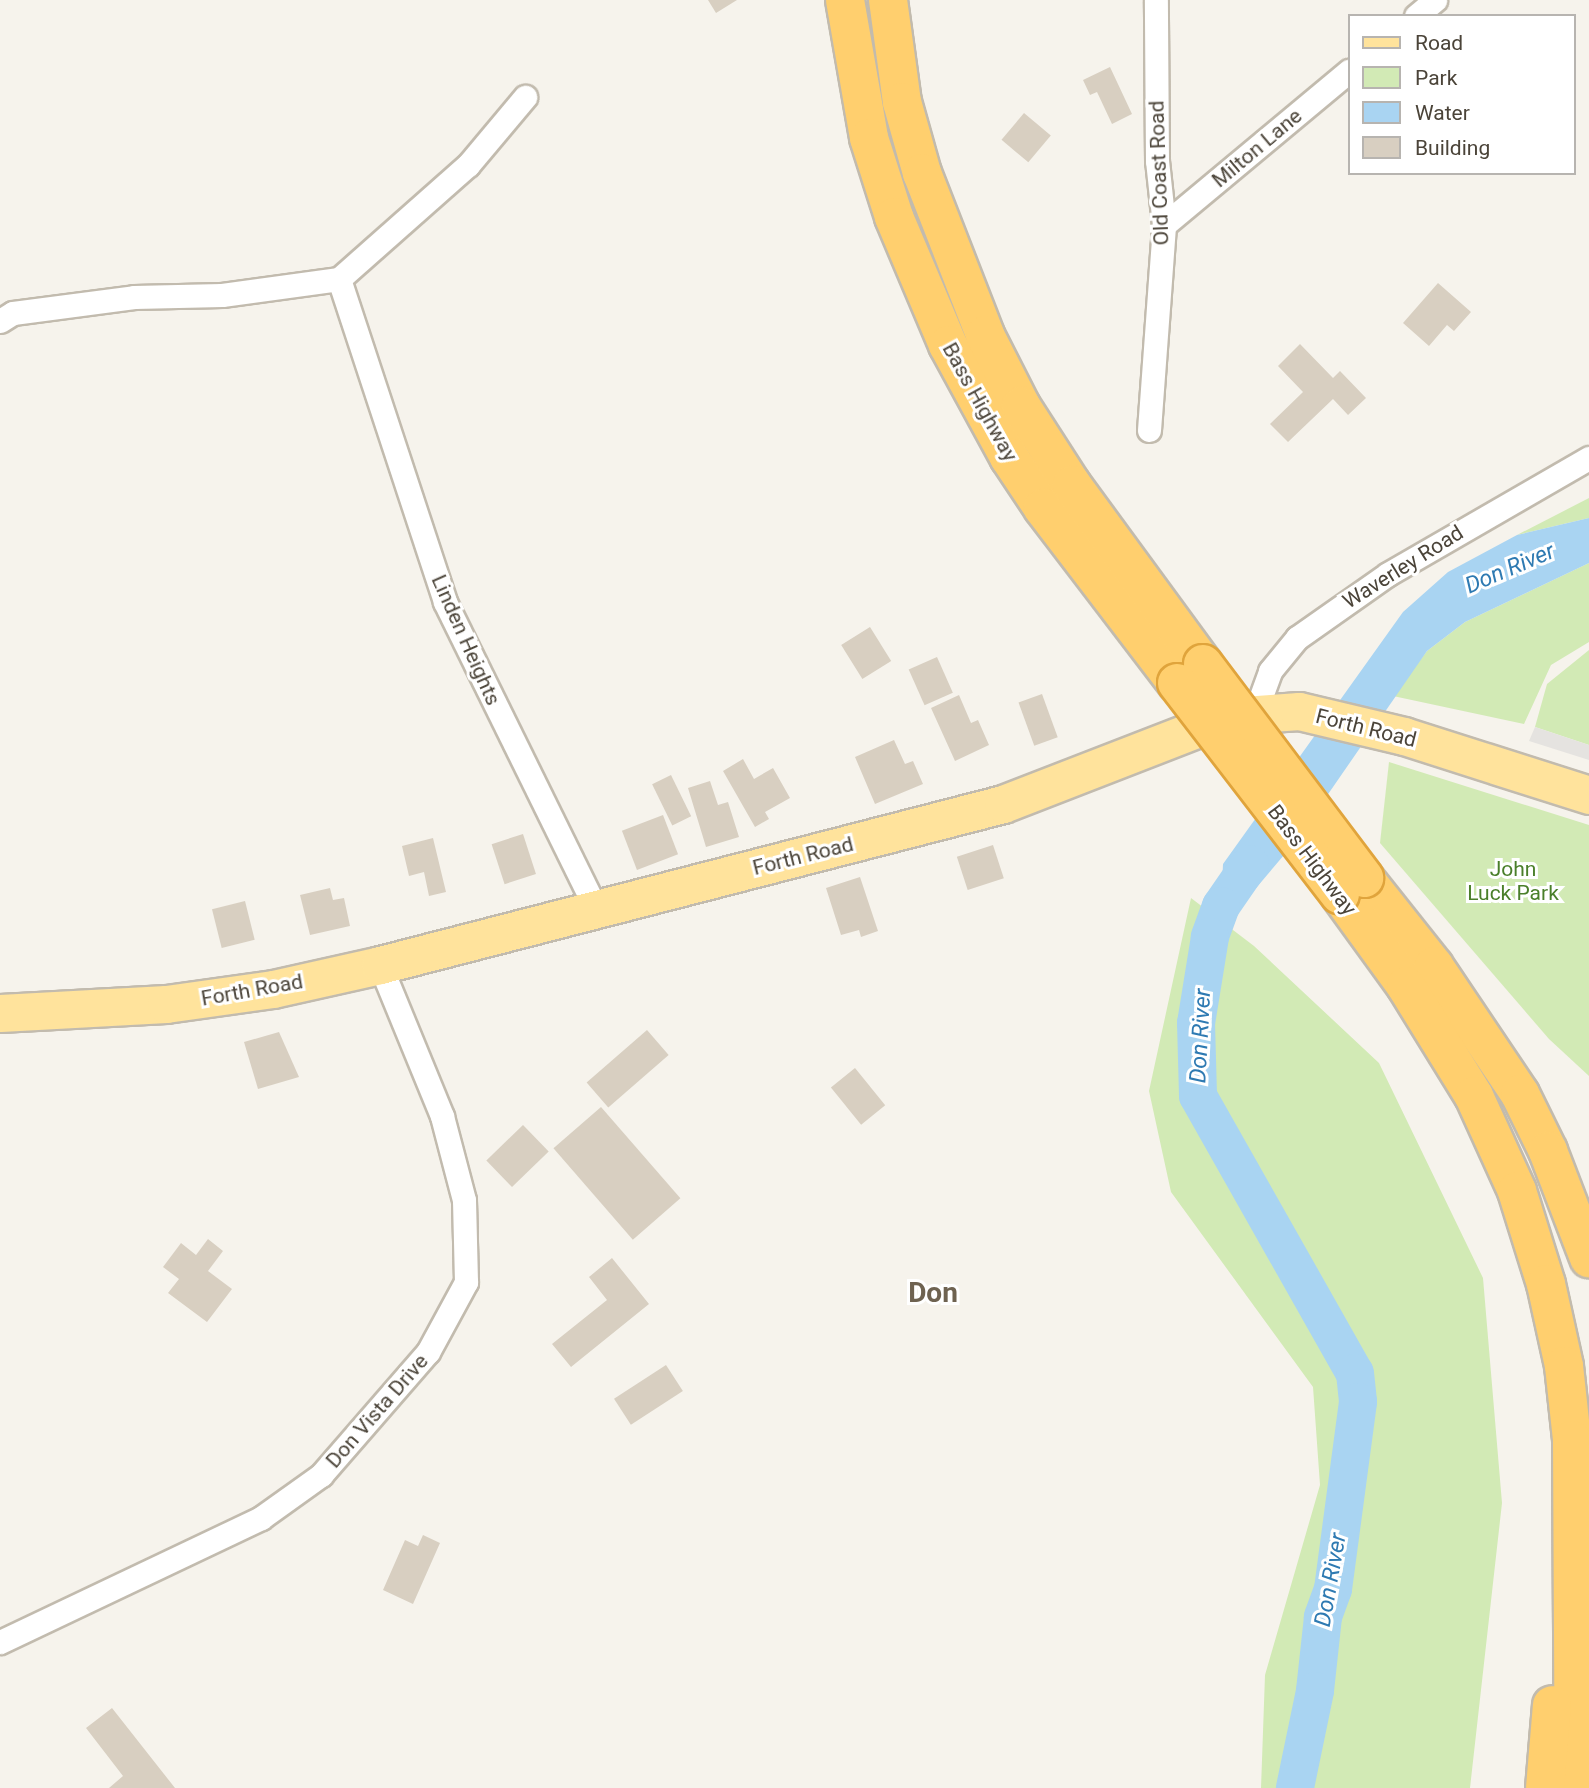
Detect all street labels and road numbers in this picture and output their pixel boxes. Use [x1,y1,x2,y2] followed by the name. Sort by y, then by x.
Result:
[1144,100,1174,246] street label: Old Coast Road
[1207,103,1307,193] street label: Milton Lane
[937,338,1023,466] street label: Bass Highway
[1338,520,1468,614] street label: Waverley Road
[426,571,506,709] street label: Linden Heights
[1313,703,1419,753] street label: Forth Road
[1262,800,1362,920] street label: Bass Highway
[750,831,856,881] street label: Forth Road
[199,969,305,1011] street label: Forth Road
[321,1349,433,1473] street label: Don Vista Drive

